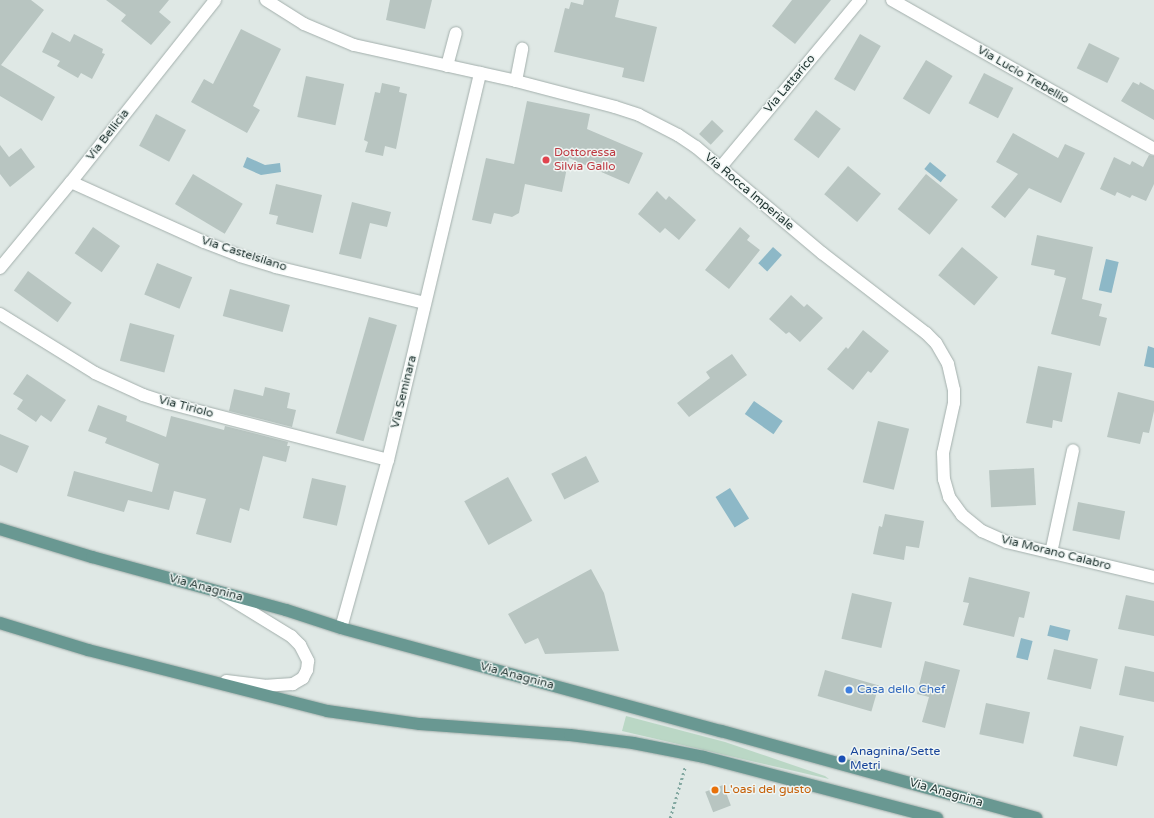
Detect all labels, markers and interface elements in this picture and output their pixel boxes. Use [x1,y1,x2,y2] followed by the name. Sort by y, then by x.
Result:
[975,43,1071,107] street label: Via Lucio Trebellio
[761,52,819,116] street label: Via Lattarico
[83,106,133,164] street label: Via Bellicia
[554,146,616,174] place label: Dottoressa Silvia Gallo
[701,150,797,234] street label: Via Rocca Imperiale
[541,155,551,165] marker: Dottoressa Silvia Gallo
[199,233,289,275] street label: Via Castelsilano
[388,354,420,430] street label: Via Seminara
[157,393,215,421] street label: Via Tiriolo
[999,532,1113,574] street label: Via Morano Calabro
[167,571,245,605] street label: Via Anagnina
[478,659,556,693] street label: Via Anagnina
[857,683,945,697] place label: Casa dello Chef
[844,685,854,695] marker: Casa dello Chef
[850,745,940,773] place label: Anagnina/Sette Metri
[837,754,847,764] marker: Anagnina/Sette Metri
[908,776,984,810] street label: Via Anagnina
[723,783,811,797] place label: L'oasi del gusto
[710,785,720,795] marker: L'oasi del gusto

